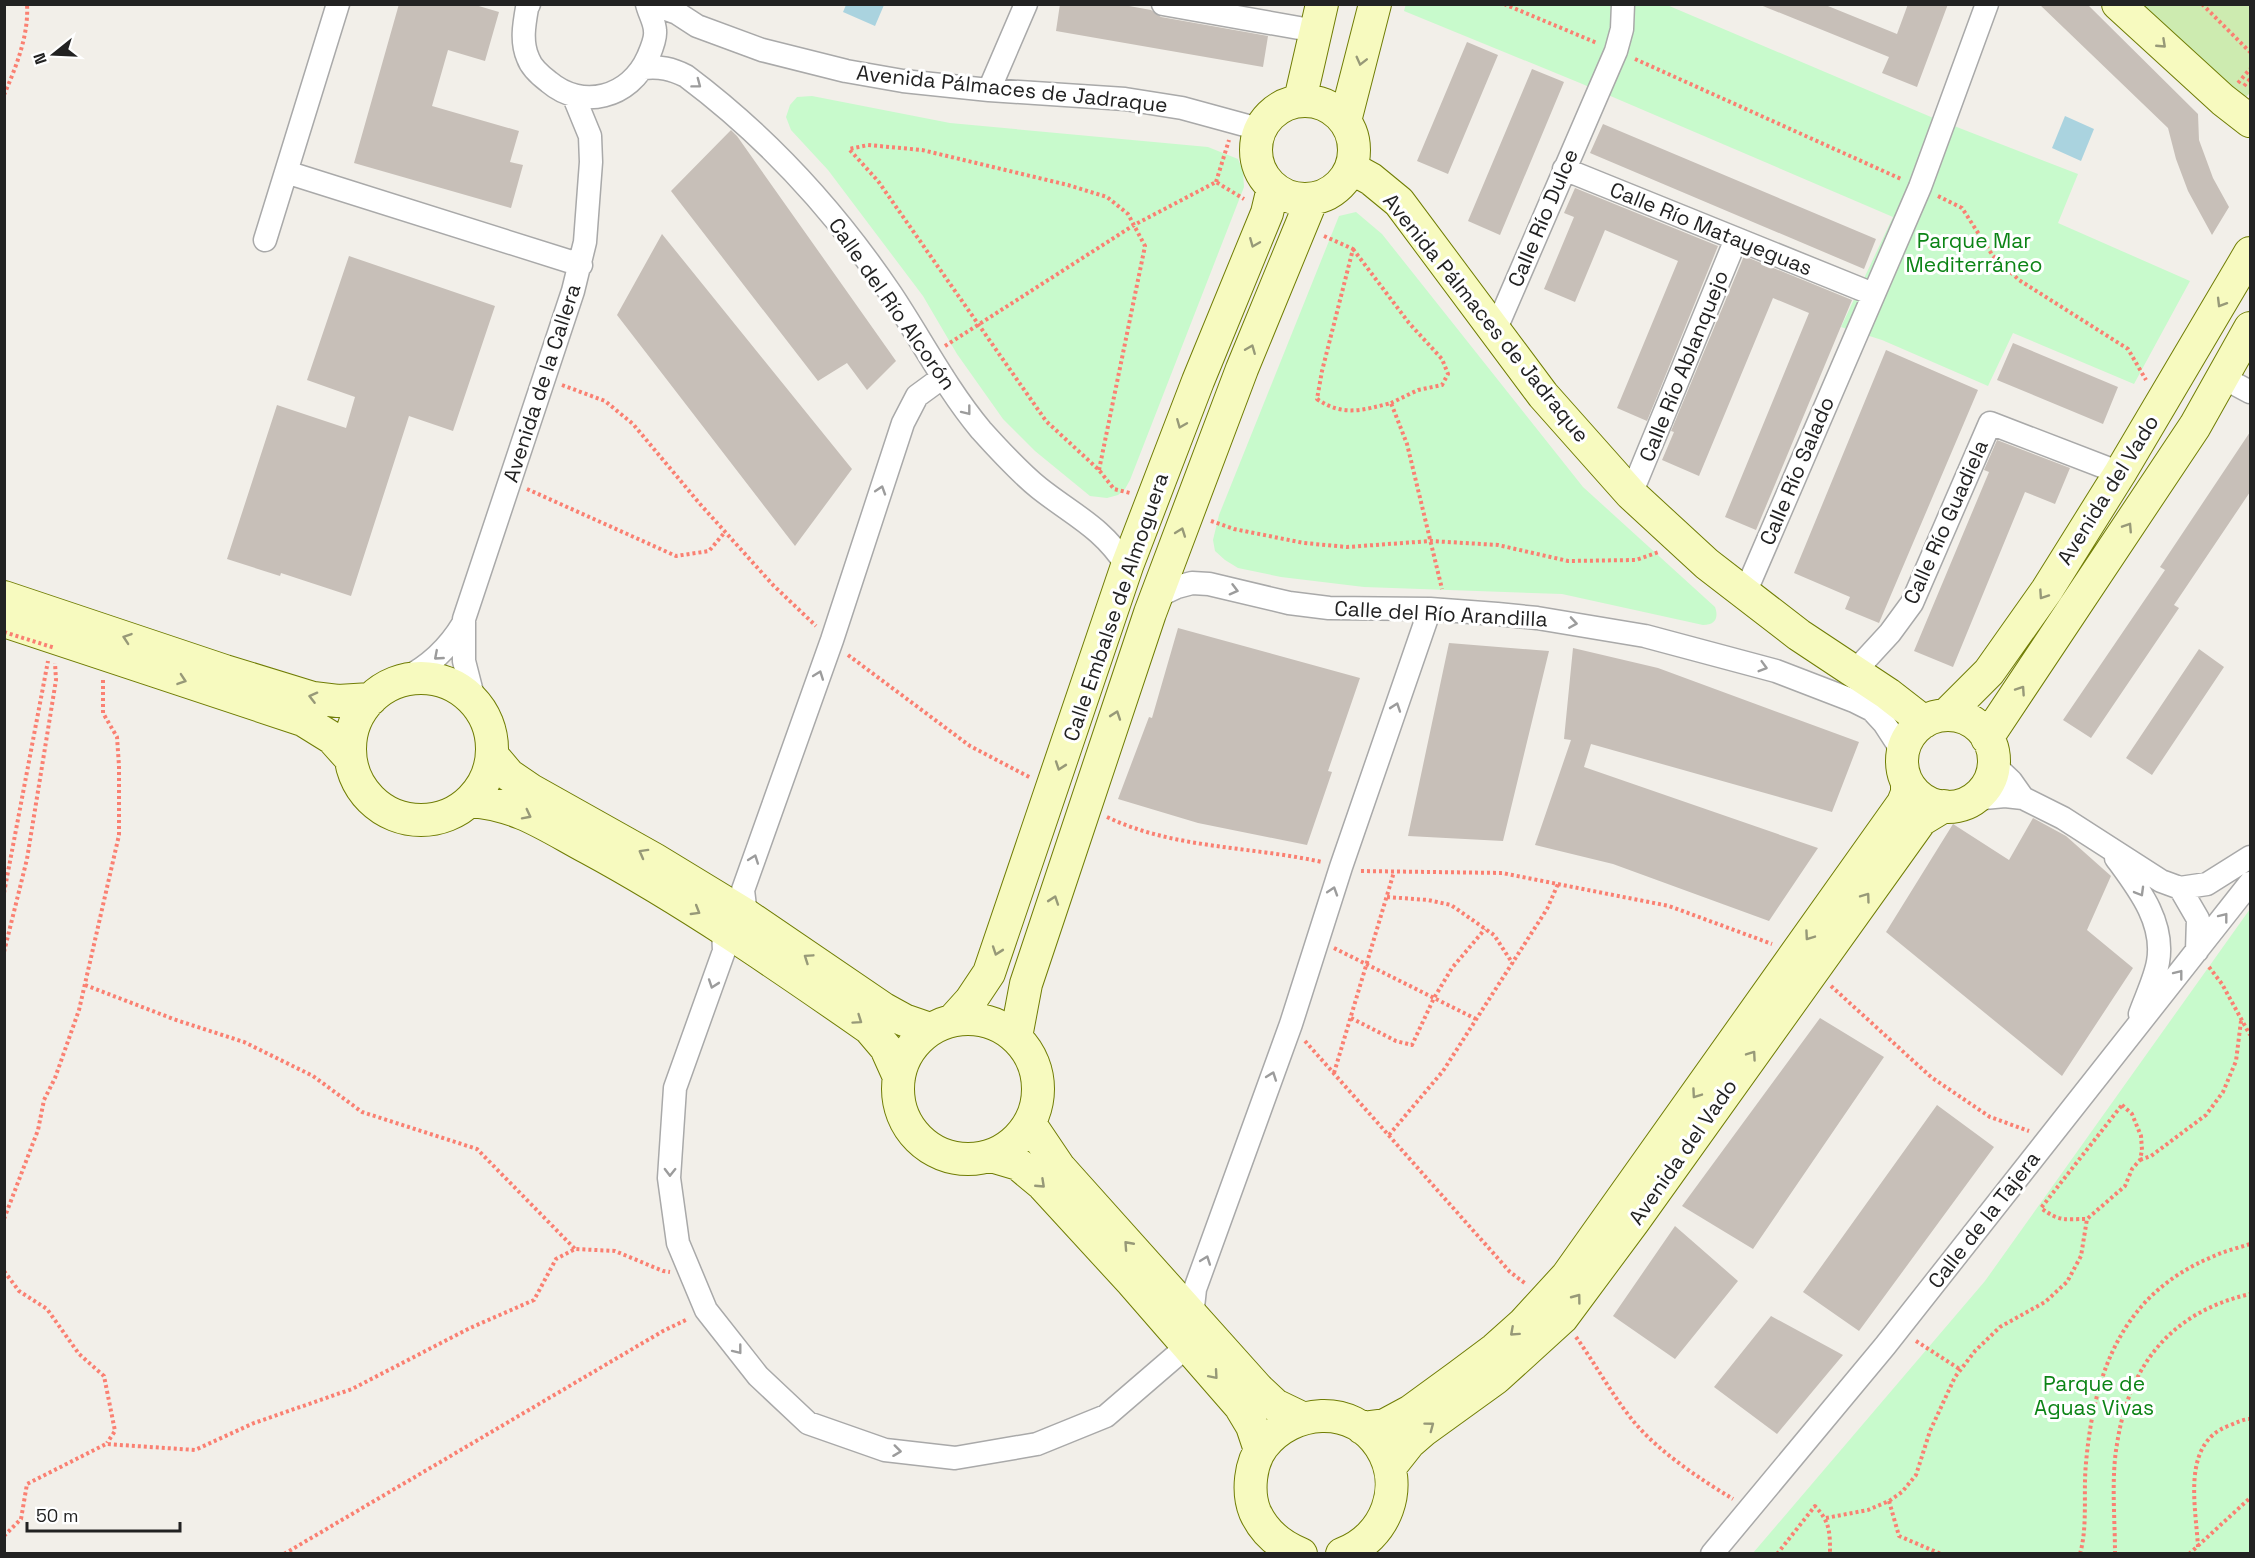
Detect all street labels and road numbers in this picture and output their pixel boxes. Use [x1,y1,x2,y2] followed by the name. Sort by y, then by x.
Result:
[855,59,1169,118] street label: Avenida Pálmaces de Jadraque
[1501,145,1584,291] street label: Calle Río Dulce
[1606,176,1816,282] street label: Calle Río Matayeguas
[1377,188,1595,448] street label: Avenida Pálmaces de Jadraque
[823,212,962,395] street label: Calle del Río Alcorón
[1633,266,1734,465] street label: Calle Río Ablanquejo
[497,280,586,485] street label: Avenida de la Callera
[1753,392,1840,549] street label: Calle Río Salado
[2051,410,2165,570] street label: Avenida del Vado
[1897,435,1994,608] street label: Calle Río Guadiela
[1057,469,1174,745] street label: Calle Embalse de Almoguera
[1334,594,1548,633] street label: Calle del Río Arandilla
[1622,1074,1743,1230] street label: Avenida del Vado
[1922,1146,2046,1294] street label: Calle de la Tajera

